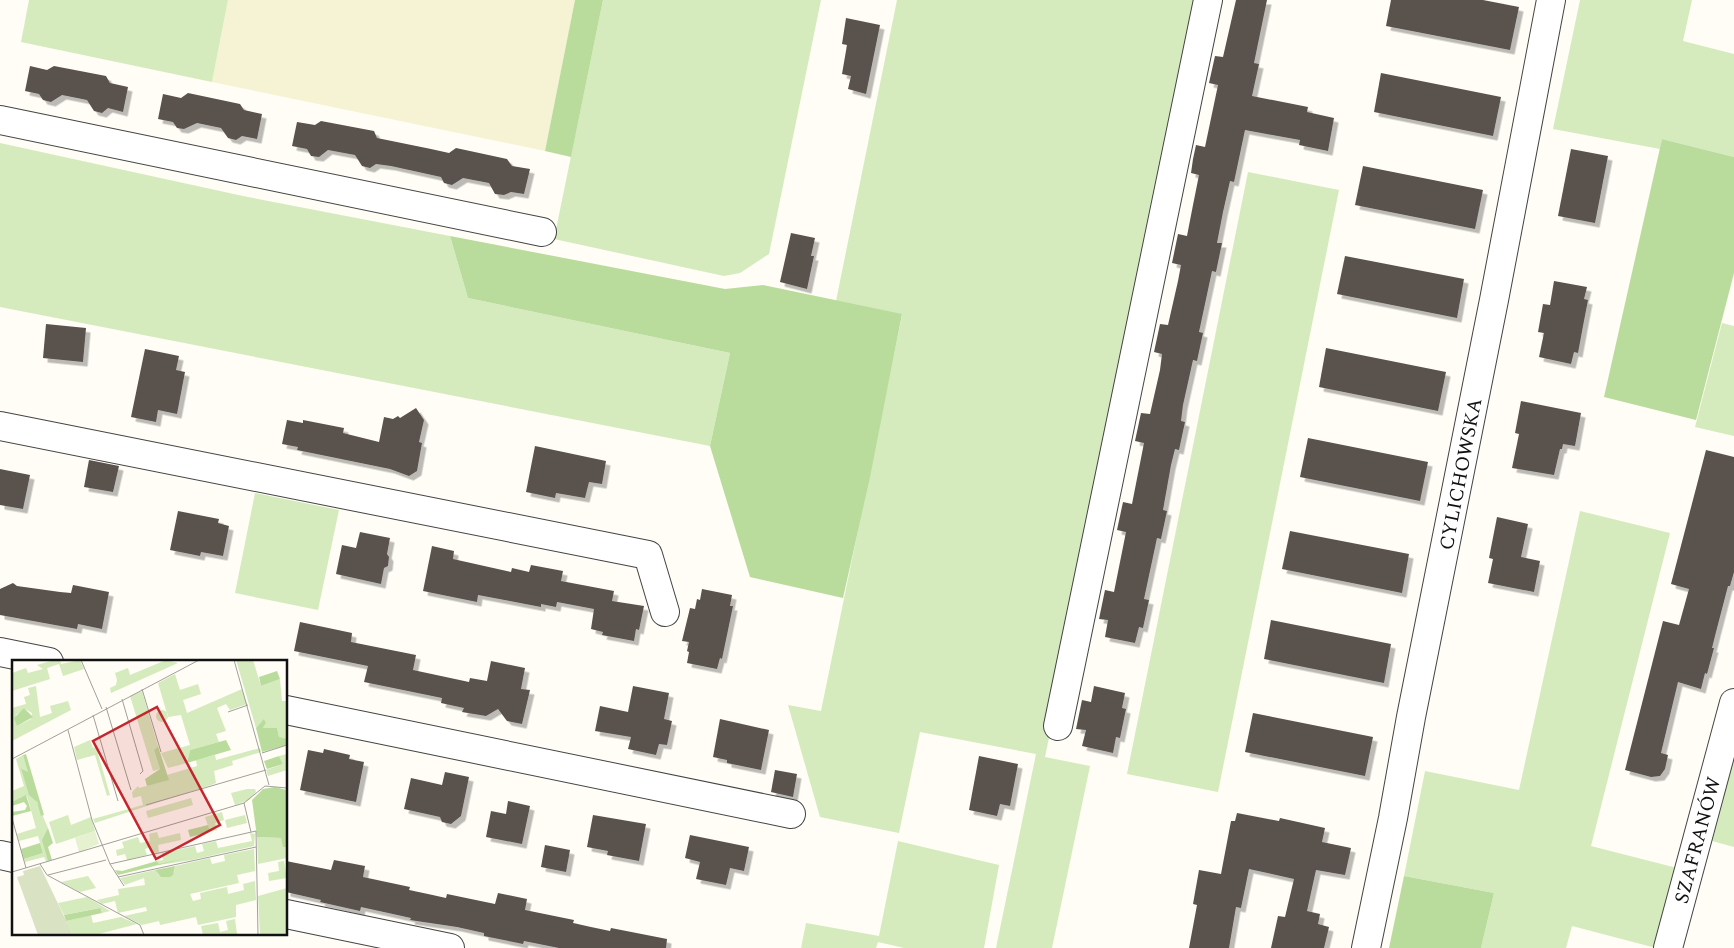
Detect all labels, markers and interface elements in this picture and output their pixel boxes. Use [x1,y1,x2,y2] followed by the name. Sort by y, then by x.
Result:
[1432,396,1490,553] street label: CYLICHOWSKA
[12,660,288,936] inset map
[1667,773,1729,907] street label: SZAFRANÓW

